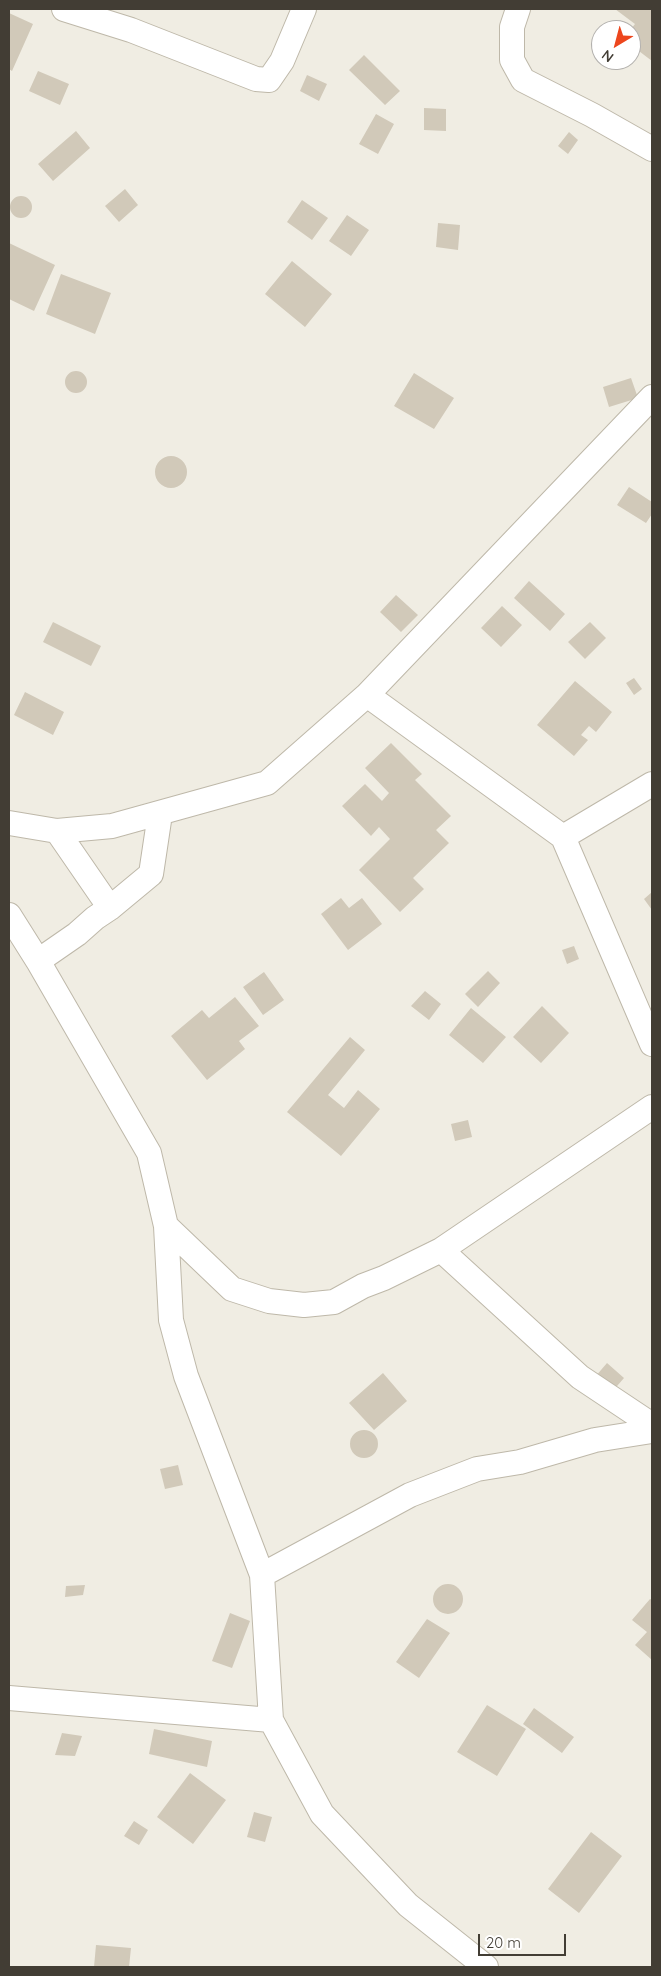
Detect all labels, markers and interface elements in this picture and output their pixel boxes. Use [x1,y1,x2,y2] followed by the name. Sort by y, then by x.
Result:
[591,20,641,70] north arrow
[598,46,617,66] text: N
[481,1924,568,1956] scale bar
[486,1933,521,1952] text: 20 m

